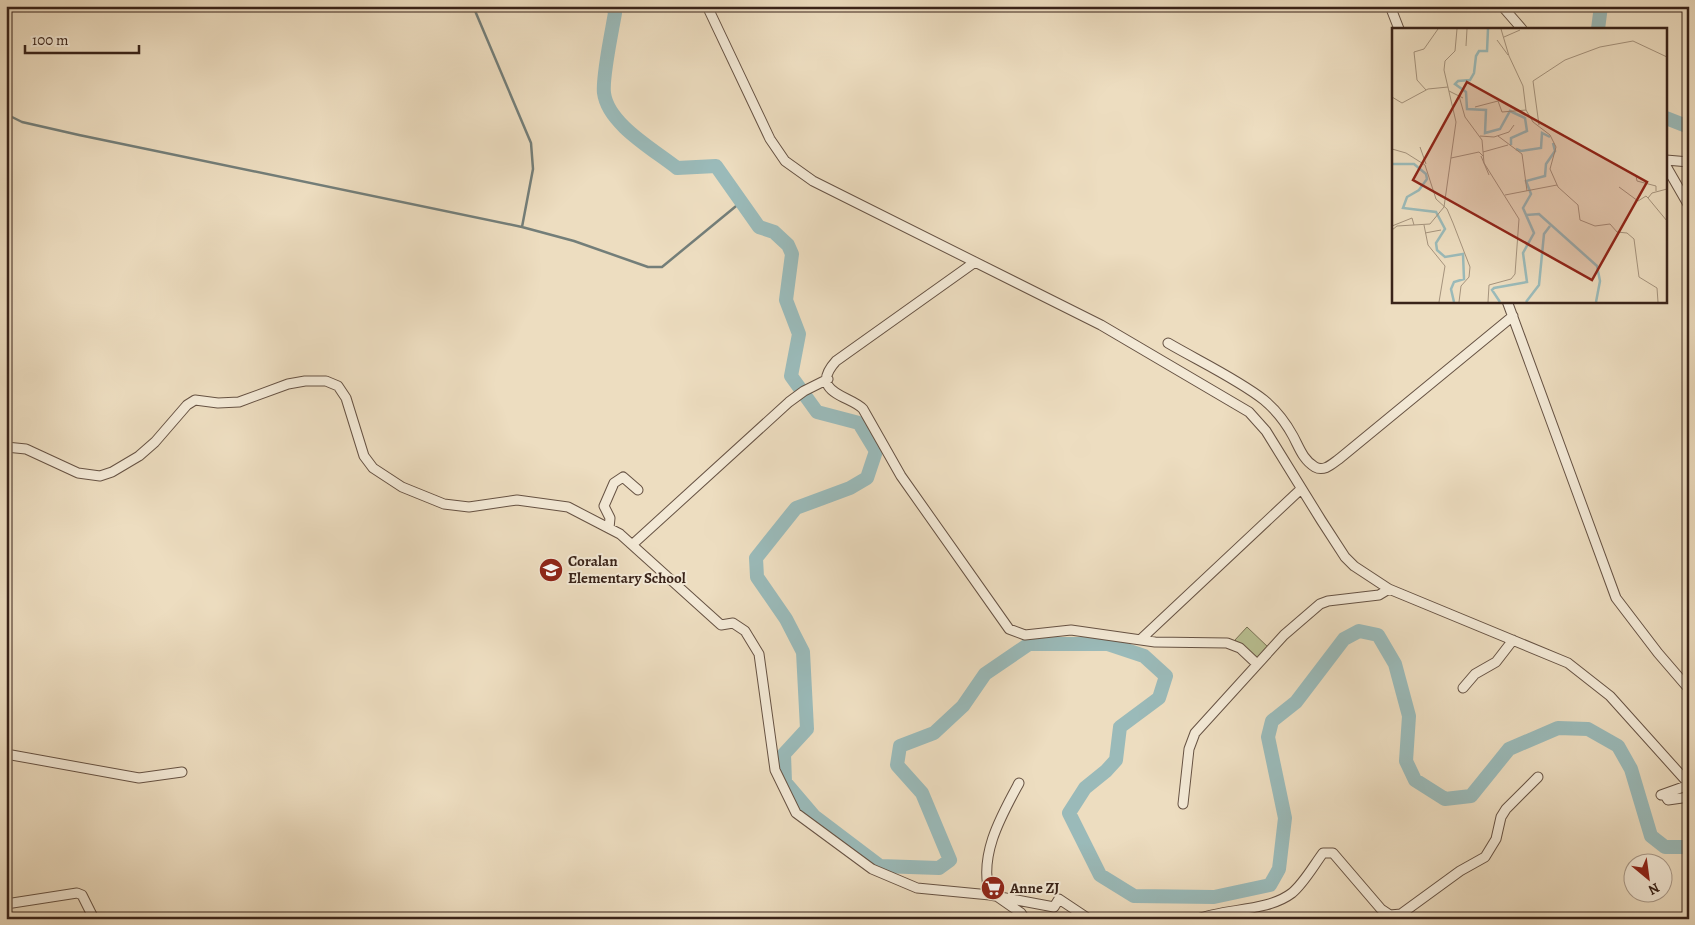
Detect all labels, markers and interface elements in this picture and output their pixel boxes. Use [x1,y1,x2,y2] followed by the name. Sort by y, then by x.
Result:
[25,22,139,54] scale bar
[1392,28,1668,302] inset map
[32,30,69,50] text: 100 m
[568,551,686,588] place label: Coralan Elementary School
[538,557,564,583] school or university icon: Coralan Elementary School
[1622,852,1672,902] north arrow
[980,875,1006,901] supermarket icon: Anne ZJ
[1009,878,1059,898] place label: Anne ZJ
[1645,878,1663,900] text: N

